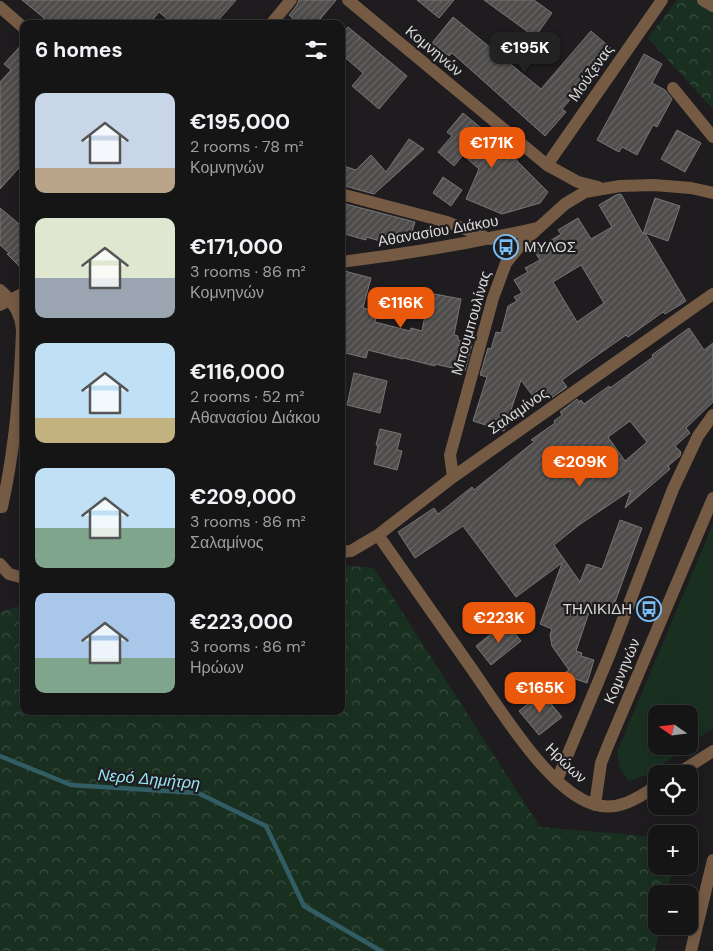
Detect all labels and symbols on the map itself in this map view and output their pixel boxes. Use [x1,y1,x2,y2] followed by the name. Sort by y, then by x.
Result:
[401,21,467,81] street label: Κομνηνών
[490,32,560,74] pin: €195K
[564,40,618,106] street label: Μούζενας
[457,126,527,169] pin: €171K
[376,211,500,251] street label: Αθανασίου Διάκου
[493,234,519,260] bus stop icon: ΜΥΛΟΣ
[524,237,576,257] place label: ΜΥΛΟΣ
[447,268,495,378] street label: Μπουμπουλίνας
[366,286,436,329] pin: €116K
[484,383,552,439] street label: Σαλαμίνος
[545,446,615,488] pin: €209K
[636,596,662,622] bus stop icon: ΤΗΛΙΚΙΔΗ
[563,599,632,619] place label: ΤΗΛΙΚΙΔΗ
[464,602,534,644] pin: €223K
[599,635,645,707] street label: Κομνηνών
[505,672,575,714] pin: €165K
[648,705,698,755] north arrow
[541,738,591,788] street label: Ηρώων
[97,764,201,794] water label: Νερό Δημήτρη

